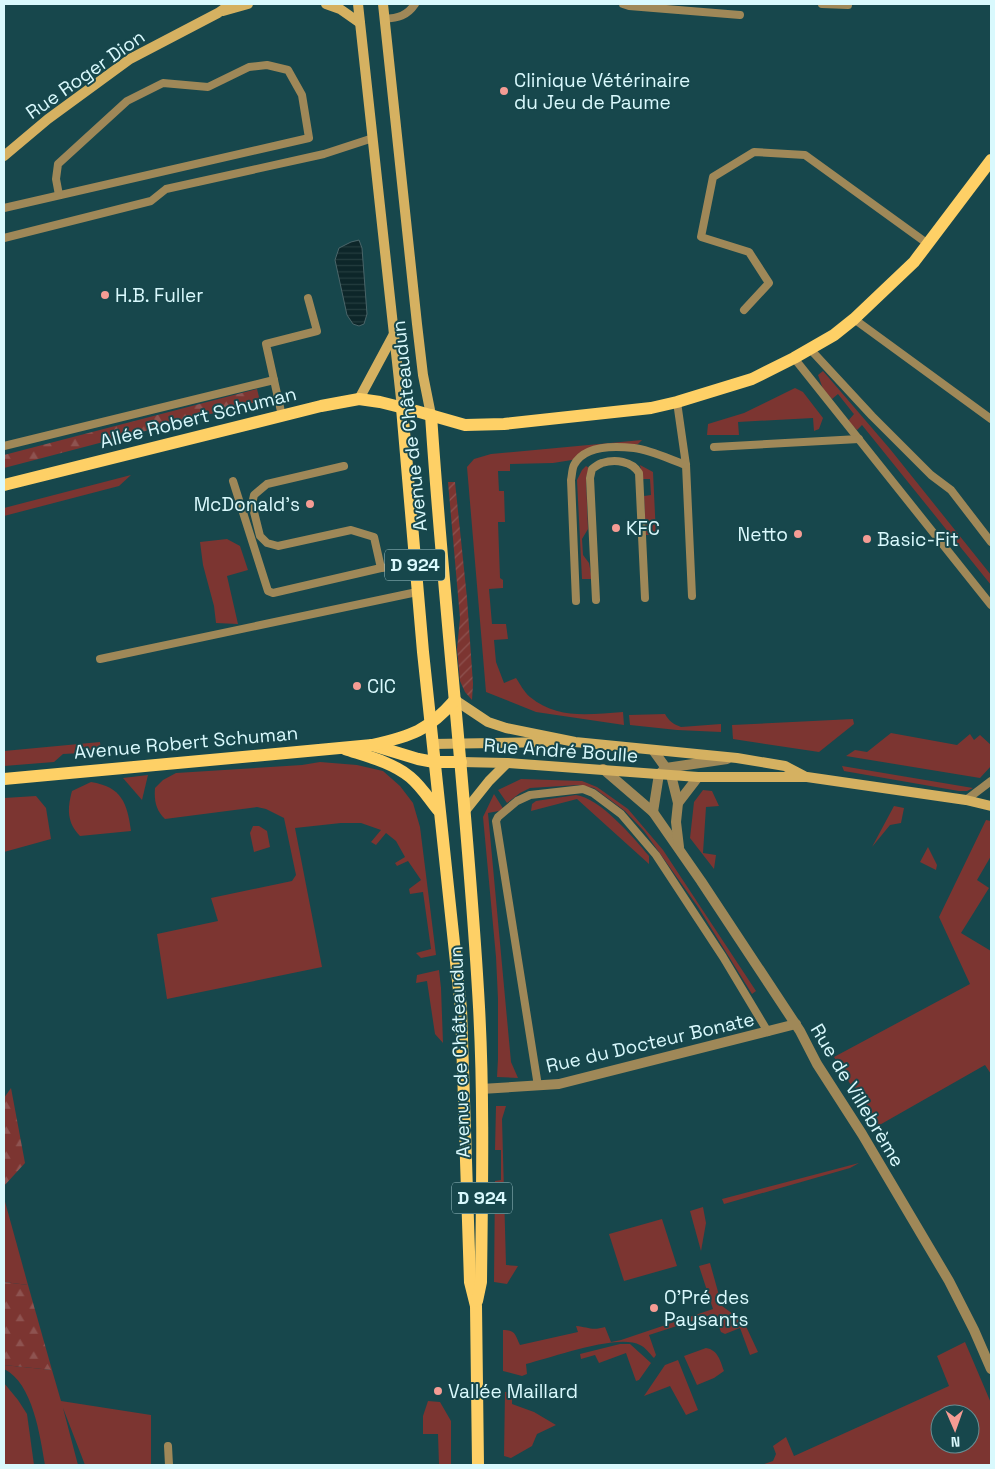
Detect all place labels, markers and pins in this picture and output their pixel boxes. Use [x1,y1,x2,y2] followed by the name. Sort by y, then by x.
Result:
[514,68,690,115] place label: Clinique Vétérinaire du Jeu de Paume
[498,85,510,97] marker: Clinique Vétérinaire du Jeu de Paume
[115,283,204,308] place label: H.B. Fuller
[99,289,111,301] marker: H.B. Fuller
[194,492,300,517] place label: McDonald's
[304,498,316,510] marker: McDonald's
[626,516,660,541] place label: KFC
[610,522,622,534] marker: KFC
[738,522,788,547] place label: Netto
[877,527,959,552] place label: Basic-Fit
[792,528,804,540] marker: Netto
[861,533,873,545] marker: Basic-Fit
[367,674,396,699] place label: CIC
[351,680,363,692] marker: CIC
[664,1285,749,1332] place label: O'Pré des Paysants
[648,1302,660,1314] marker: O'Pré des Paysants
[448,1379,578,1404] place label: Vallée Maillard
[432,1385,444,1397] marker: Vallée Maillard

